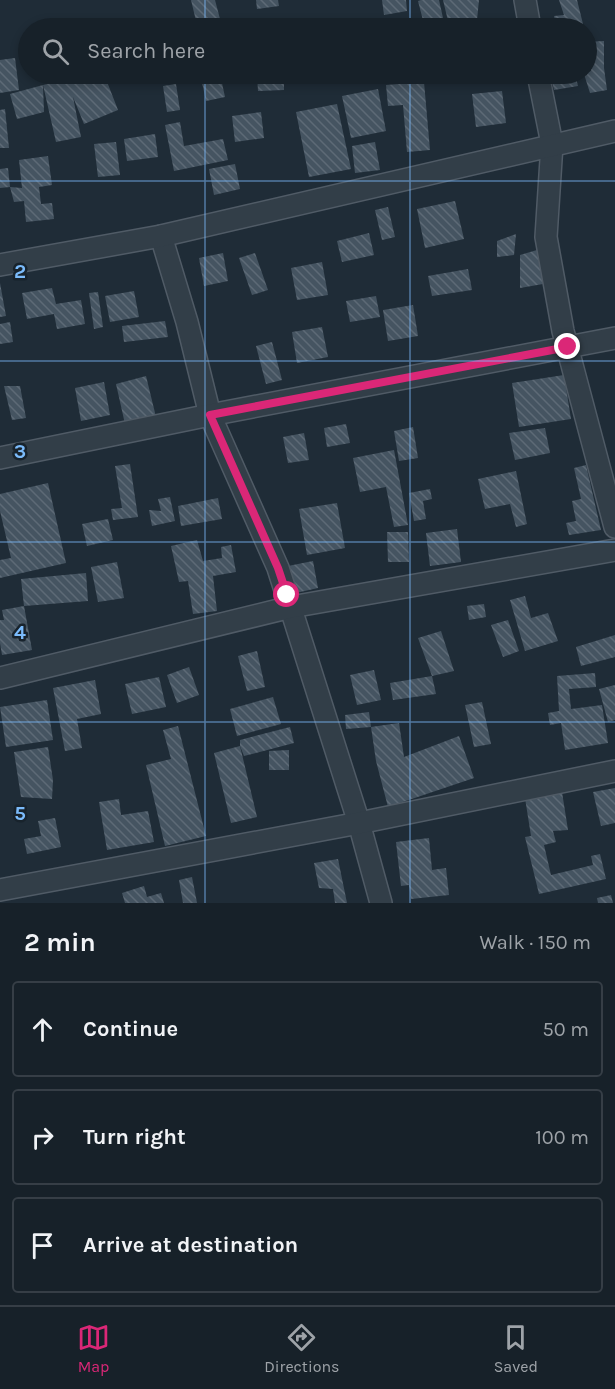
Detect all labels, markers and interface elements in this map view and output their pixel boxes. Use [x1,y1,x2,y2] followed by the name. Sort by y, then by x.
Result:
[18,18,597,84] search box
[39,35,72,68] icon: search
[87,38,205,64] text: Search here
[14,260,26,283] text: 2
[554,333,580,359] route end
[14,440,26,463] text: 3
[273,581,299,607] route start
[14,621,26,644] text: 4
[14,802,26,825] text: 5
[24,927,96,958] text: 2 min
[480,931,591,954] text: Walk · 150 m
[26,1013,59,1046] icon: ahead
[83,1016,178,1042] text: Continue
[542,1018,589,1041] text: 50 m
[26,1121,59,1154] icon: right
[83,1124,186,1150] text: Turn right
[535,1126,589,1149] text: 100 m
[26,1229,59,1262] icon: arrive
[83,1232,298,1258] text: Arrive at destination
[77,1321,110,1376] tab: Map
[264,1321,339,1376] tab: Directions
[494,1321,538,1376] tab: Saved

